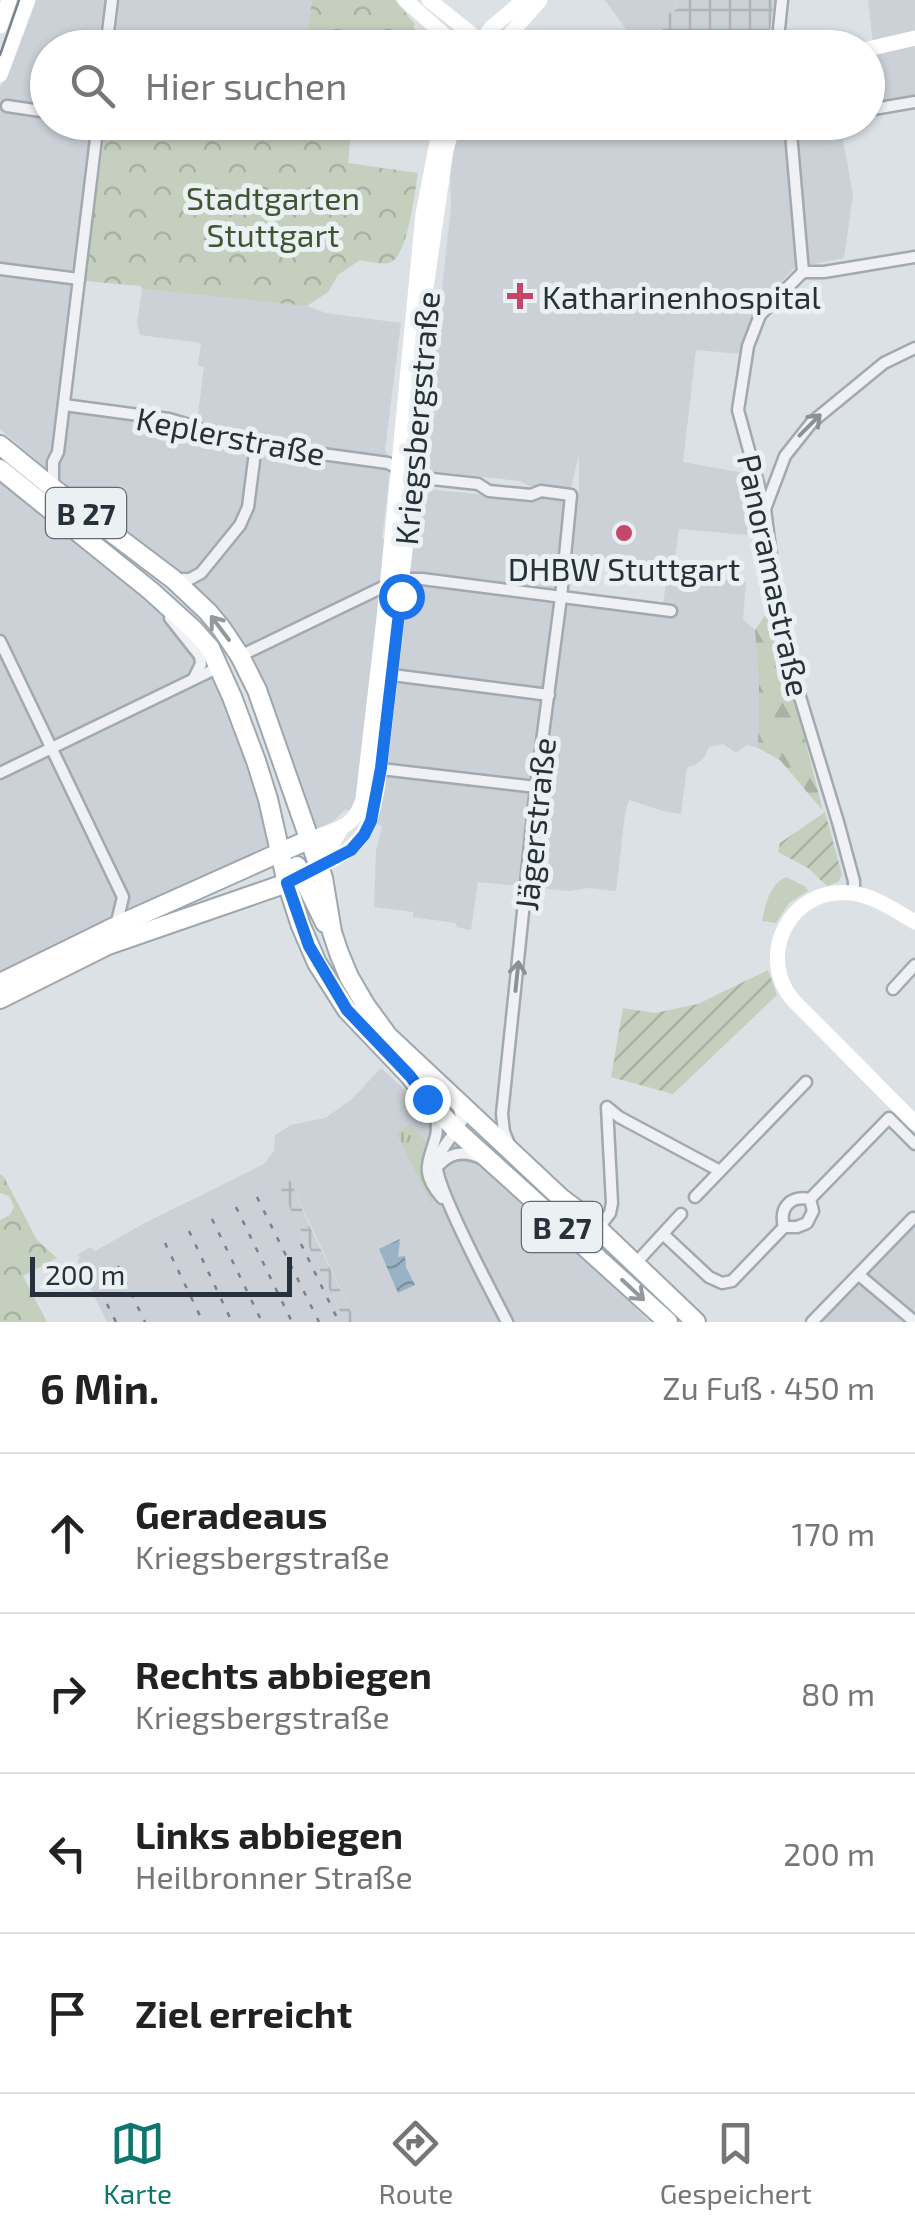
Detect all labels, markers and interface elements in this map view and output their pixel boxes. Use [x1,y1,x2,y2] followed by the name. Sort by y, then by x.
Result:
[30,30,885,140] search box
[65,58,120,113] icon: search
[145,62,347,108] text: Hier suchen
[186,178,360,253] park label: Stadtgarten Stuttgart
[542,277,821,315] place label: Katharinenhospital
[507,283,533,309] marker: Katharinenhospital
[386,290,446,546] street label: Kriegsbergstraße
[133,398,329,472] street label: Keplerstraße
[798,414,822,438] one-way arrow
[731,450,819,700] street label: Panoramastraße
[46,488,126,538] road number: B 27
[613,522,635,544] marker: DHBW Stuttgart
[508,549,740,587] place label: DHBW Stuttgart
[379,574,425,620] route start
[210,615,231,642] one-way arrow
[506,736,562,912] street label: Jägerstraße
[508,960,527,993] one-way arrow
[405,1077,451,1123] route end
[522,1202,602,1252] road number: B 27
[30,1252,292,1296] scale bar
[45,1257,125,1291] text: 200 m
[620,1278,645,1301] one-way arrow
[40,1362,159,1412] text: 6 Min.
[662,1368,875,1406] text: Zu Fuß · 450 m
[135,1491,327,1537] text: Geradeaus
[40,1506,95,1561] icon: ahead
[791,1514,875,1552] text: 170 m
[135,1537,390,1575] text: Kriegsbergstraße
[135,1651,432,1697] text: Rechts abbiegen
[40,1666,95,1721] icon: right
[801,1674,875,1712] text: 80 m
[135,1697,390,1735] text: Kriegsbergstraße
[135,1811,403,1857] text: Links abbiegen
[40,1826,95,1881] icon: left
[783,1834,875,1872] text: 200 m
[135,1857,413,1895] text: Heilbronner Straße
[40,1986,95,2041] icon: arrive
[135,1990,352,2036] text: Ziel erreicht
[103,2116,172,2210] tab: Karte
[379,2116,453,2210] tab: Route
[660,2116,812,2210] tab: Gespeichert

